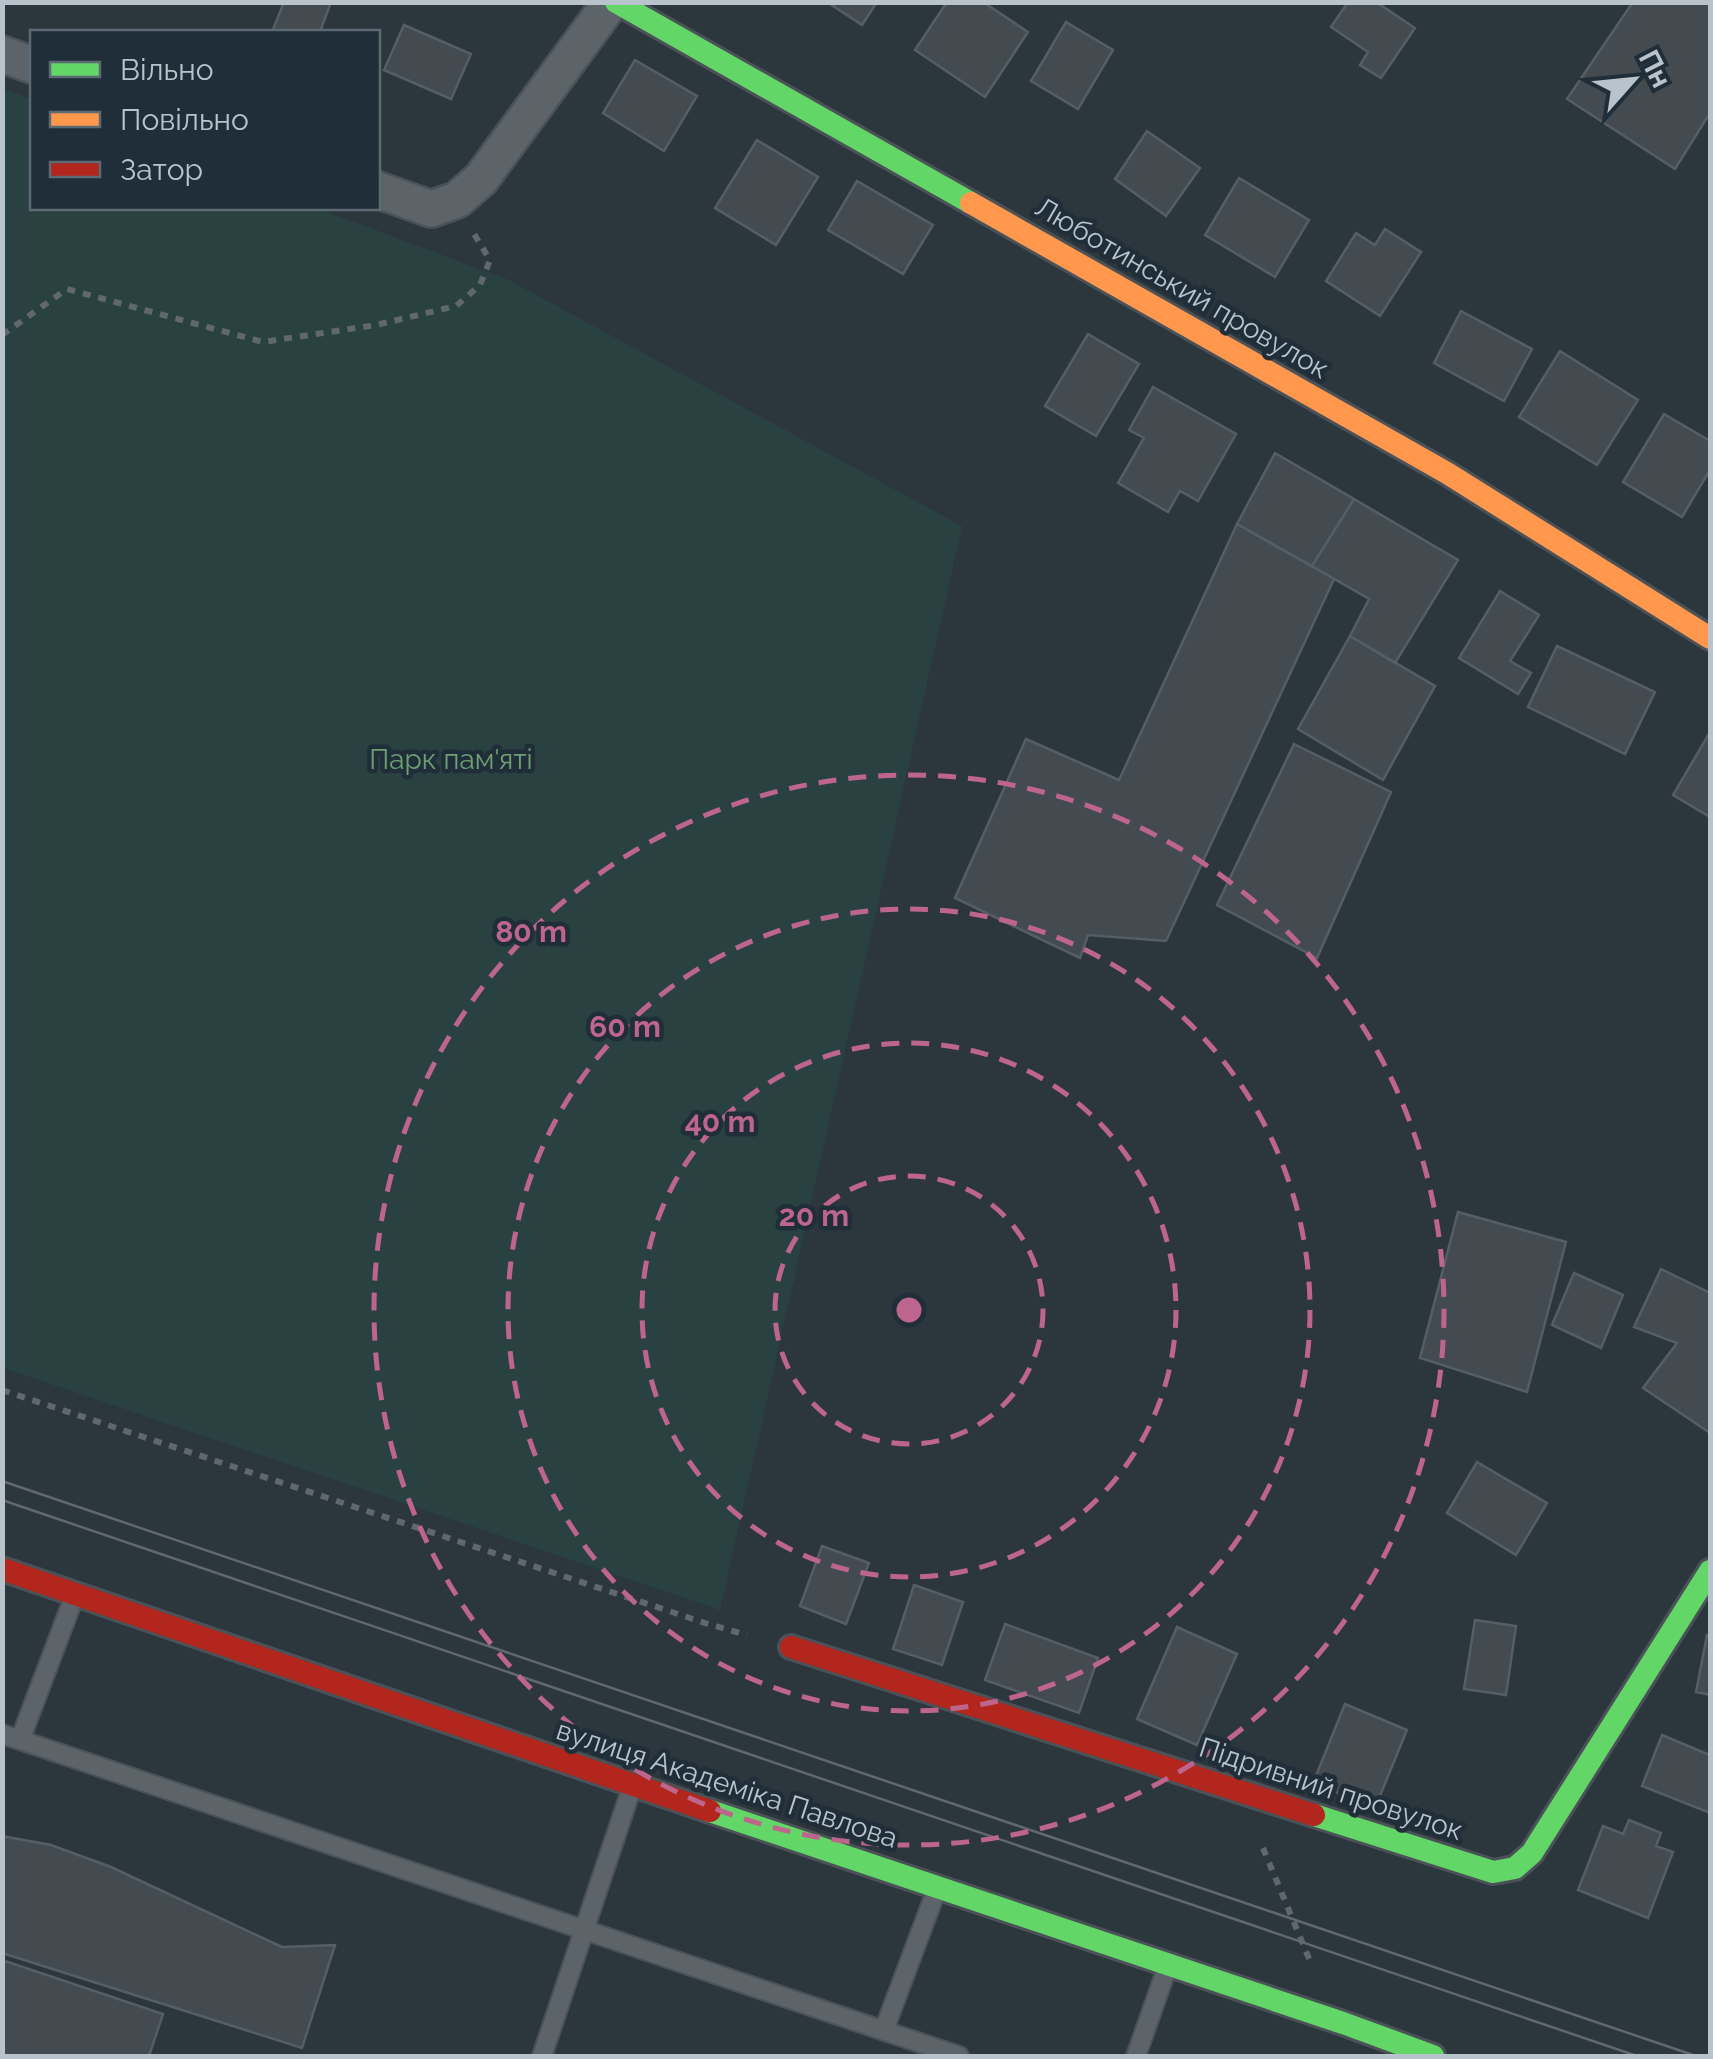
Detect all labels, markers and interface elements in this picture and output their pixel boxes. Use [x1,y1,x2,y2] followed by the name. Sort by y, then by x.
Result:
[30,30,380,210] legend
[1583,30,1683,130] north arrow
[1632,45,1678,93] text: Пн
[120,52,214,87] text: Вільно
[120,102,249,137] text: Повільно
[120,152,203,187] text: Затор
[1029,190,1335,386] street label: Люботинський провулок
[369,743,533,776] park label: Парк пам'яті
[495,914,567,949] text: 80 m
[589,1009,661,1044] text: 60 m
[685,1104,755,1139] text: 40 m
[779,1198,849,1233] text: 20 m
[891,1292,927,1328] centre of rings
[552,1713,902,1855] street label: вулиця Академіка Павлова
[1195,1731,1467,1847] street label: Підривний провулок

